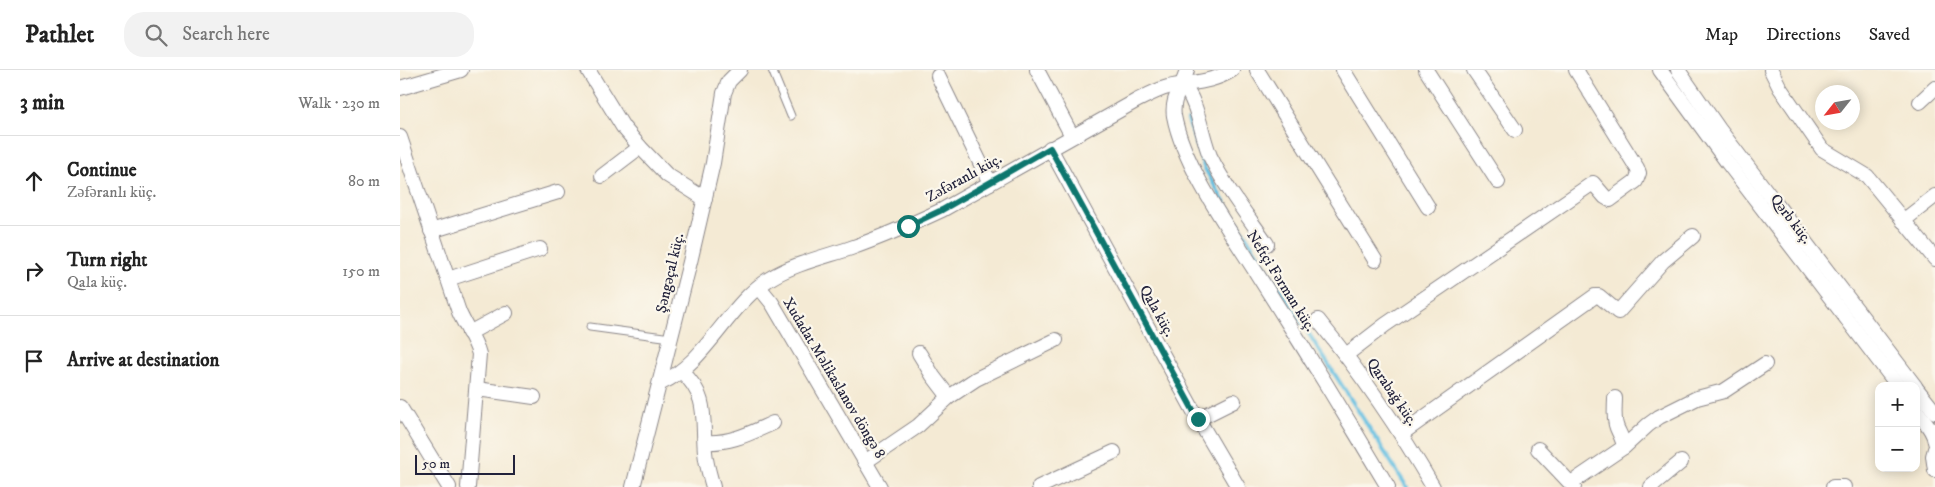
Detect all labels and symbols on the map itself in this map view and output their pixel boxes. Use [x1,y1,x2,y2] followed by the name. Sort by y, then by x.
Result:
[1815,85,1860,130] north arrow
[923,149,1005,207] street label: Zəfəranlı küç.
[1766,190,1816,248] street label: Qərb küç.
[897,215,920,238] route start
[1242,227,1320,335] street label: Neftçi Fərman küç.
[652,231,688,315] street label: Şəngəçal küç.
[1135,282,1179,340] street label: Qala küç.
[778,294,890,462] street label: Xudadat Məlikaslanov döngə 8
[1362,354,1422,430] street label: Qarabağ küç.
[1187,408,1210,431] route end
[415,452,515,475] scale bar

